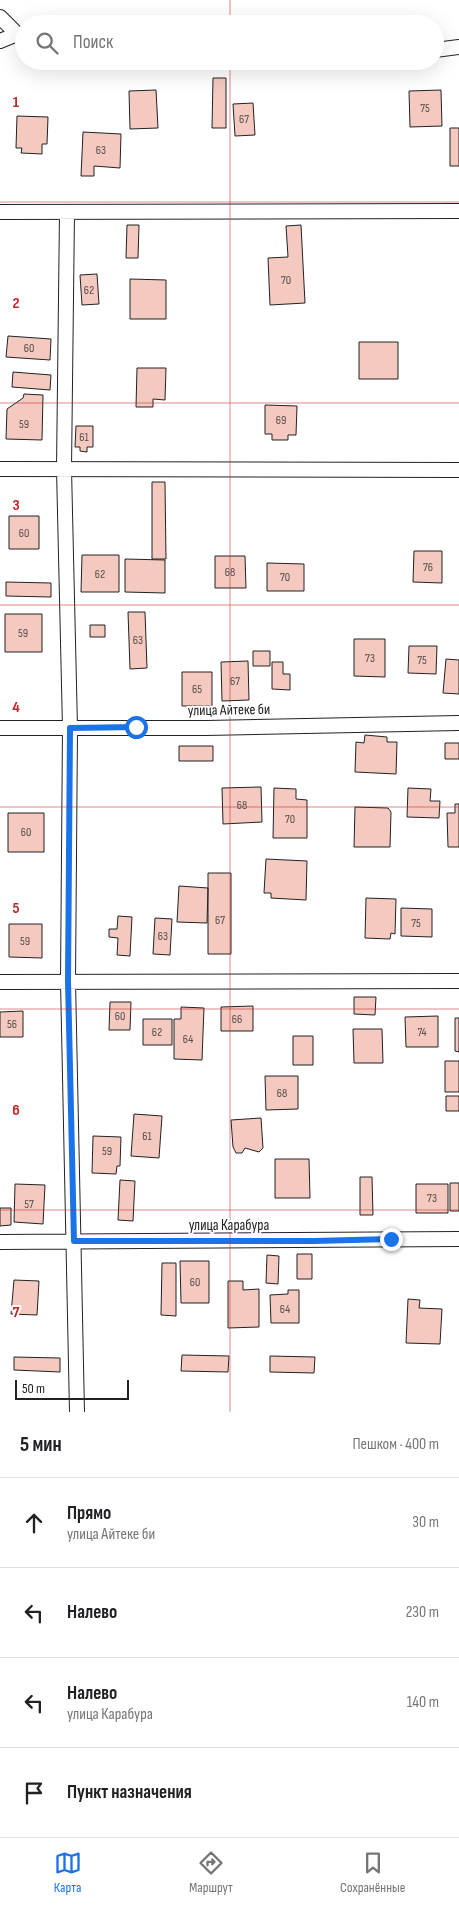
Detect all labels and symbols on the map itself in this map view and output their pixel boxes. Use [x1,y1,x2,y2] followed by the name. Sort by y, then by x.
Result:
[13,93,20,112] text: 1
[420,101,430,116] house number: 75
[239,112,249,127] house number: 67
[96,143,106,158] house number: 63
[281,273,291,288] house number: 70
[84,283,94,298] house number: 62
[12,294,20,313] text: 2
[24,341,34,356] house number: 60
[276,413,286,428] house number: 69
[19,417,29,432] house number: 59
[79,430,90,445] house number: 61
[12,496,20,515] text: 3
[19,526,29,541] house number: 60
[423,560,433,575] house number: 76
[225,565,235,580] house number: 68
[95,567,105,582] house number: 62
[280,570,290,585] house number: 70
[18,626,28,641] house number: 59
[133,633,143,648] house number: 63
[365,651,375,666] house number: 73
[417,653,427,668] house number: 75
[230,674,240,689] house number: 67
[192,682,202,697] house number: 65
[12,698,20,717] text: 4
[188,700,270,720] street label: улица Айтеке би
[125,716,148,739] route start
[237,798,247,813] house number: 68
[285,812,295,827] house number: 70
[21,825,31,840] house number: 60
[12,899,20,918] text: 5
[215,913,225,928] house number: 67
[411,916,421,931] house number: 75
[158,929,168,944] house number: 63
[20,934,30,949] house number: 59
[115,1009,125,1024] house number: 60
[232,1012,242,1027] house number: 66
[7,1017,17,1032] house number: 56
[152,1025,162,1040] house number: 62
[417,1025,427,1040] house number: 74
[183,1032,193,1047] house number: 64
[277,1086,287,1101] house number: 68
[12,1101,20,1120] text: 6
[142,1129,153,1144] house number: 61
[102,1144,112,1159] house number: 59
[427,1191,437,1206] house number: 73
[24,1197,34,1212] house number: 57
[189,1216,269,1235] street label: улица Карабура
[380,1228,403,1251] route end
[190,1275,200,1290] house number: 60
[280,1302,290,1317] house number: 64
[13,1303,20,1322] text: 7
[15,1377,129,1400] scale bar

